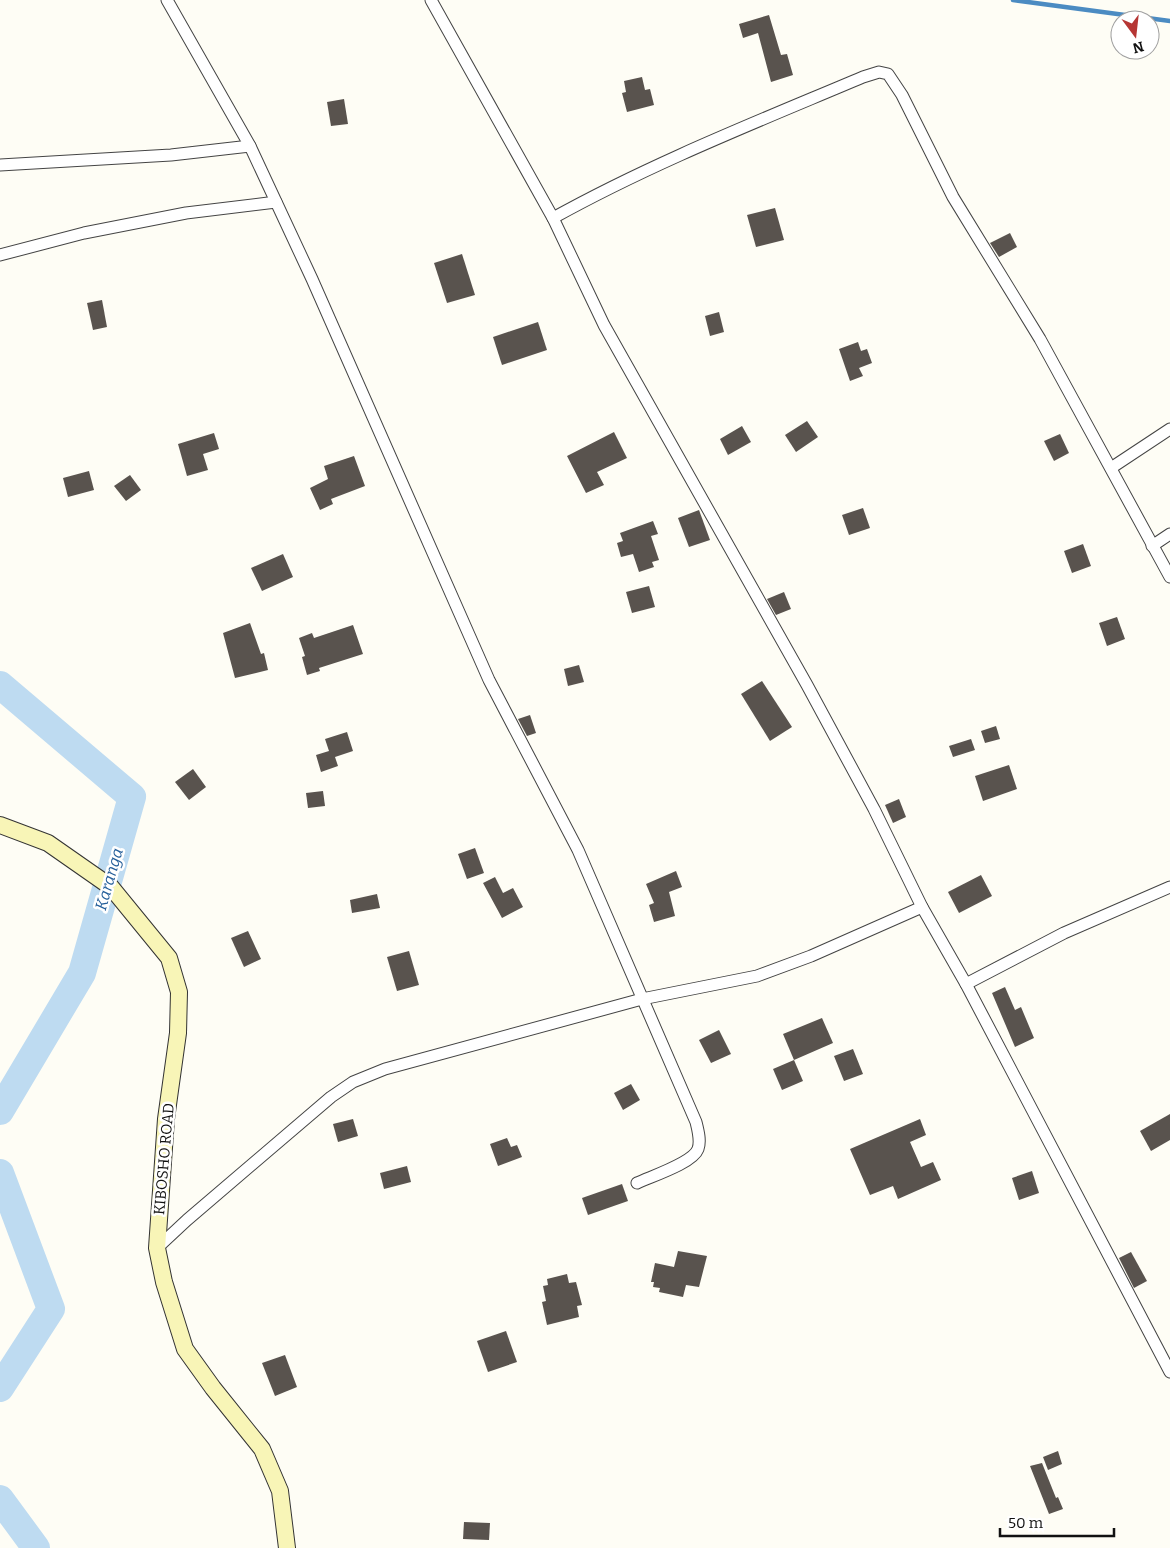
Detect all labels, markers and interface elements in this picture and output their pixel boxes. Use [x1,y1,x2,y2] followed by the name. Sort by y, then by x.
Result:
[1110,10,1160,60] north arrow
[1131,37,1146,57] text: N
[91,846,127,912] water label: Karanga
[150,1102,178,1216] street label: KIBOSHO ROAD
[1000,1506,1114,1538] scale bar
[1008,1514,1044,1532] text: 50 m

